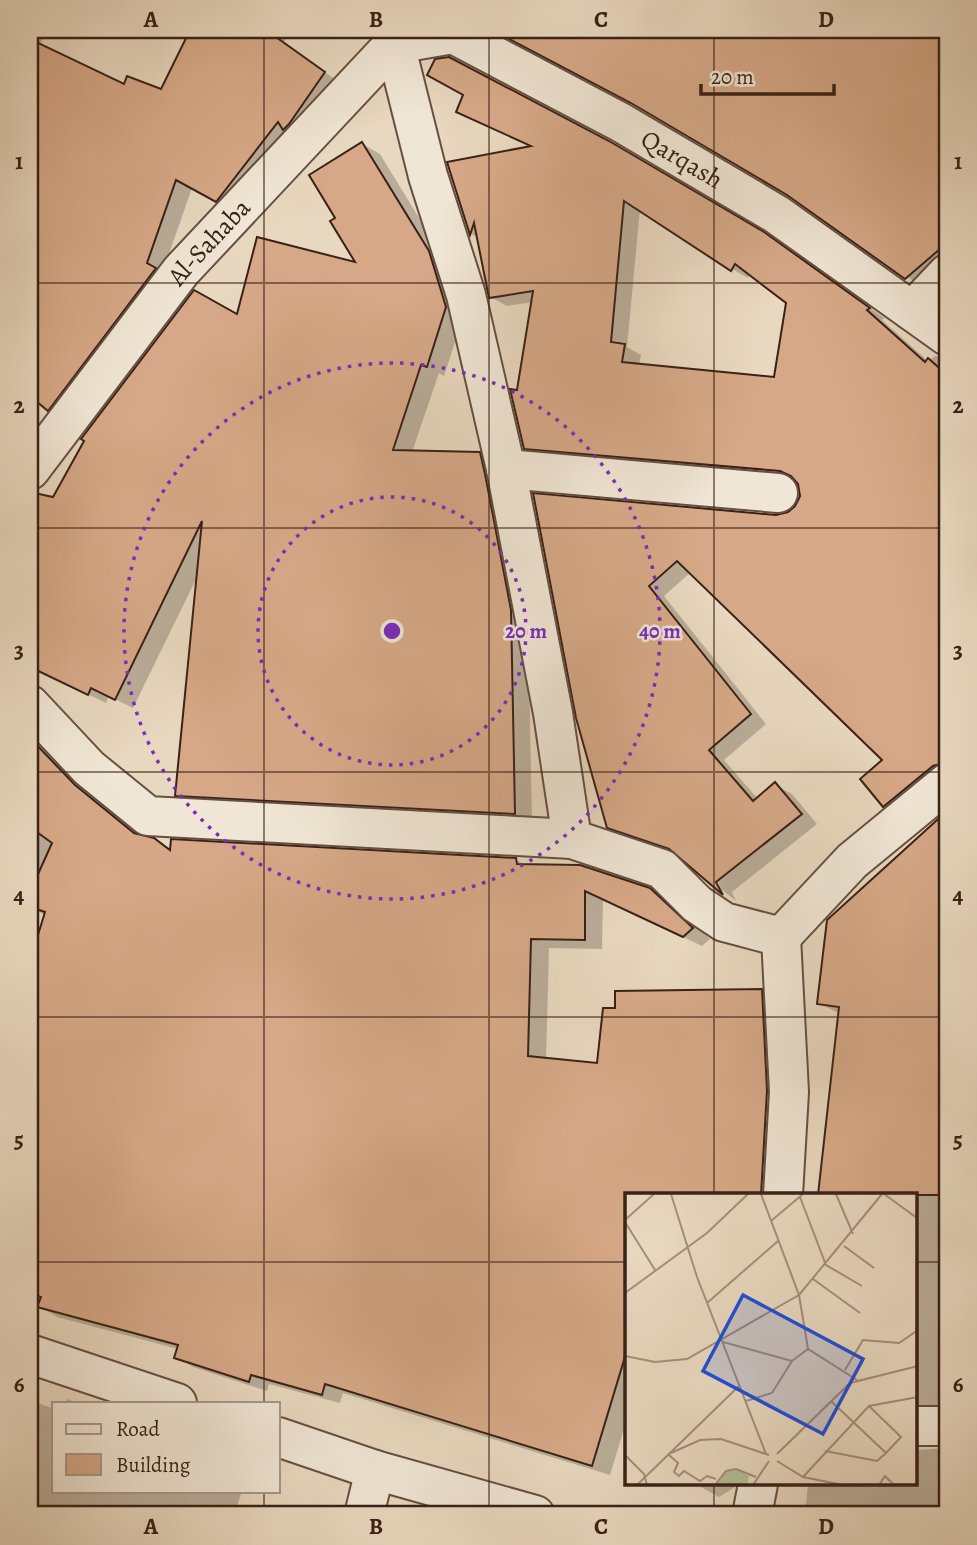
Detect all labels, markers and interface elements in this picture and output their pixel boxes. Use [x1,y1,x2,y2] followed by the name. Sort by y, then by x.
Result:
[143,4,159,35] text: A
[369,4,383,35] text: B
[594,4,608,35] text: C
[818,4,834,35] text: D
[701,52,834,96] scale bar
[711,63,754,91] text: 20 m
[635,121,730,197] street label: Qarqash
[15,146,23,177] text: 1
[954,146,962,177] text: 1
[159,191,258,294] street label: Al-Sahaba
[13,390,25,421] text: 2
[952,390,964,421] text: 2
[505,617,547,645] text: 20 m
[639,617,681,645] text: 40 m
[380,619,404,643] centre of rings
[14,635,24,666] text: 3
[953,635,963,666] text: 3
[14,880,25,911] text: 4
[953,880,964,911] text: 4
[14,1124,24,1155] text: 5
[953,1124,963,1155] text: 5
[625,1193,918,1486] inset map
[14,1369,25,1400] text: 6
[953,1369,964,1400] text: 6
[52,1402,280,1492] legend
[116,1415,160,1443] text: Road
[116,1451,191,1479] text: Building
[143,1511,159,1542] text: A
[369,1511,383,1542] text: B
[594,1511,608,1542] text: C
[818,1511,834,1542] text: D

